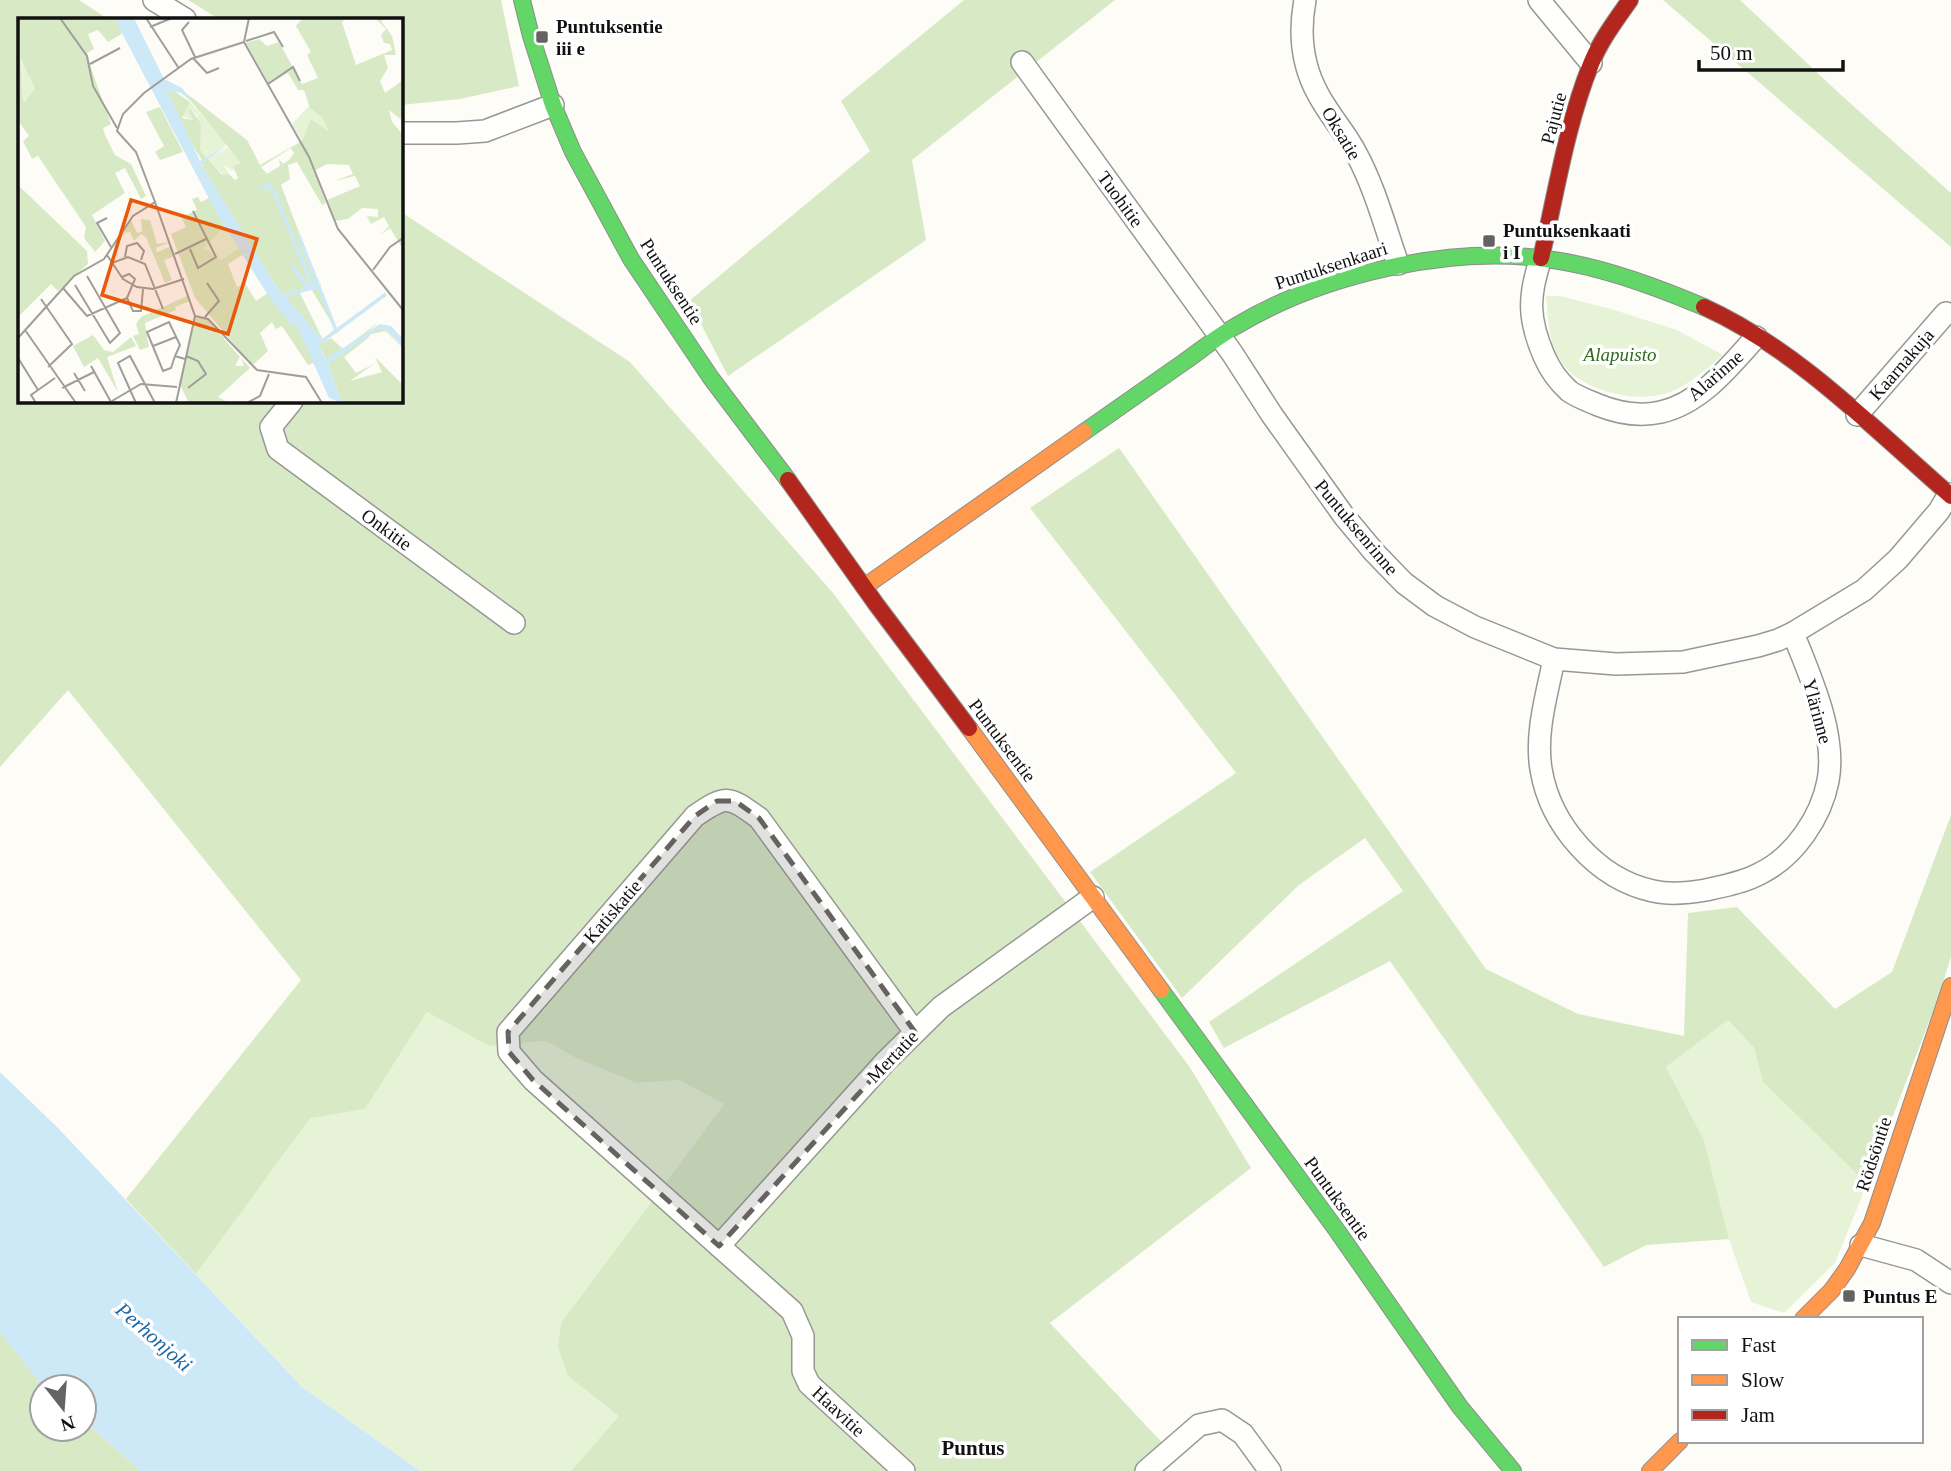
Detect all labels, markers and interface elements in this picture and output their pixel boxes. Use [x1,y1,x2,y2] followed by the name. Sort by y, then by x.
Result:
[556,16,663,59] place label: Puntuksentie iii e
[18,18,402,402] inset map
[1699,28,1842,72] scale bar
[534,29,550,45] marker: Puntuksentie iii e
[1710,41,1753,65] text: 50 m
[1537,90,1570,146] street label: Pajutie
[1318,103,1366,164] street label: Oksatie
[1093,167,1148,231] street label: Tuohitie
[1503,220,1631,263] place label: Puntuksenkaati i I
[1481,233,1497,249] marker: Puntuksenkaati i I
[636,234,707,328] street label: Puntuksentie
[1272,237,1390,294] street label: Puntuksenkaari
[1865,324,1938,404] street label: Kaarnakuja
[1582,344,1656,365] park label: Alapuisto
[1683,346,1747,405] street label: Alarinne
[1311,475,1403,579] street label: Puntuksenrinne
[357,504,416,555] street label: Onkitie
[1799,676,1836,746] street label: Ylärinne
[965,695,1041,786] street label: Puntuksentie
[579,875,646,947] street label: Katiskatie
[862,1026,922,1087] street label: Mertatie
[1852,1114,1895,1194] street label: Rödsöntie
[1300,1152,1375,1244] street label: Puntuksentie
[1863,1286,1937,1307] place label: Puntus E
[1841,1288,1857,1304] marker: Puntus E
[110,1297,197,1377] water label: Perhonjoki
[1678,1317,1923,1443] legend
[1741,1333,1776,1357] text: Fast
[1741,1368,1785,1392] text: Slow
[28,1373,98,1443] north arrow
[808,1382,869,1441] street label: Haavitie
[1741,1403,1775,1427] text: Jam
[58,1412,77,1436] text: N
[941,1436,1005,1460] district label: Puntus

